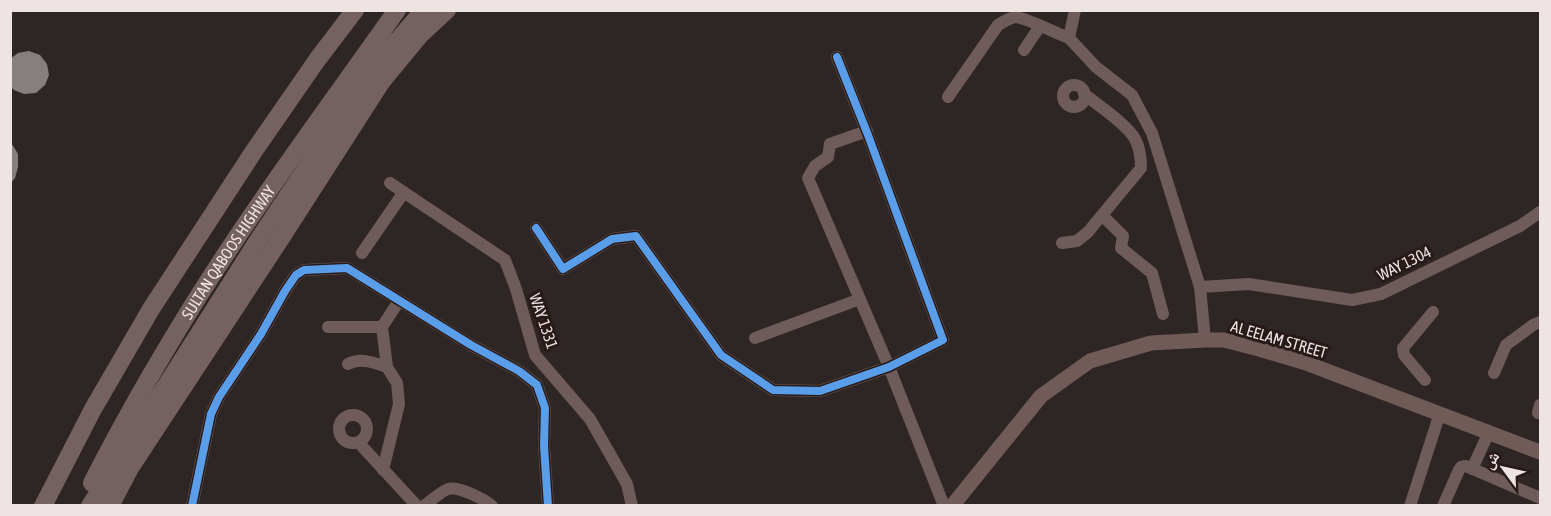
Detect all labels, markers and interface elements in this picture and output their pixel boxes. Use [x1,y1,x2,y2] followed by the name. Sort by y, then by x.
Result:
[178,181,279,322] street label: SULTAN QABOOS HIGHWAY
[1374,242,1434,284] street label: WAY 1304
[526,291,562,351] street label: WAY 1331
[1229,317,1329,361] street label: AL EELAM STREET
[1473,438,1533,498] north arrow
[1478,448,1503,472] text: ش

